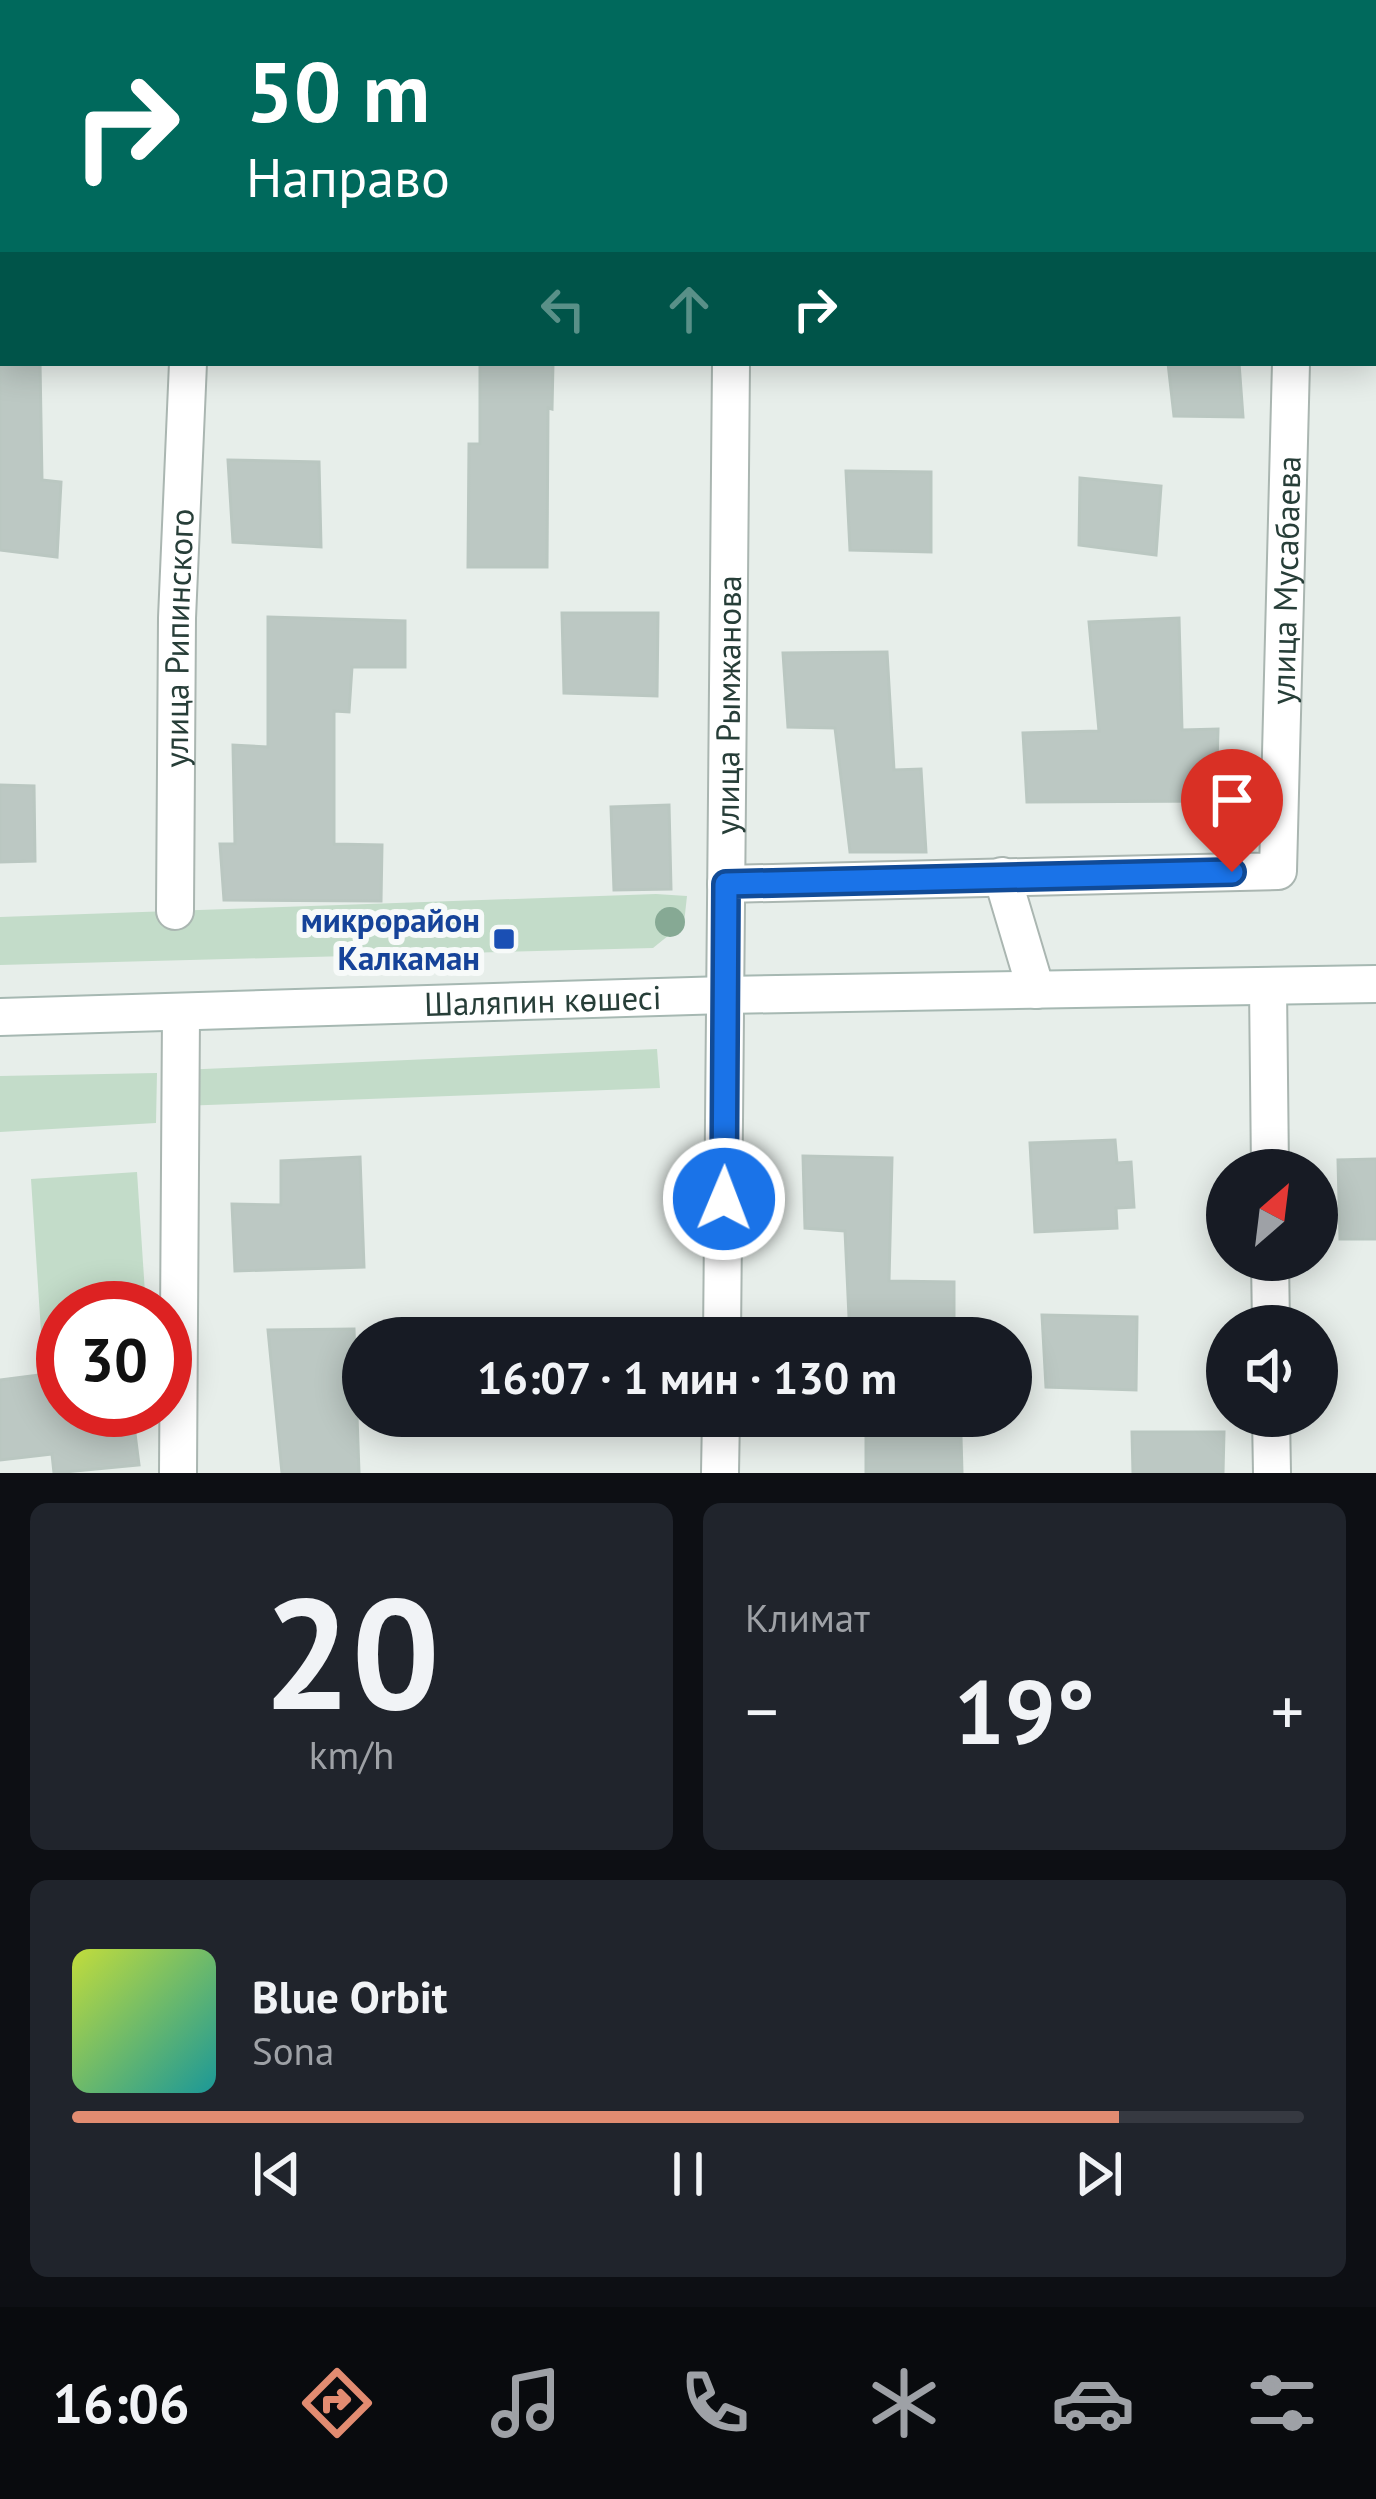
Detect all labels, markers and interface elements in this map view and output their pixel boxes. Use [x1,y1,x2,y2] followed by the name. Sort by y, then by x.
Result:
[246,36,430,145] text: 50 m
[48,48,204,204] icon: right
[246,142,450,212] text: Направо
[530,276,596,342] icon: left
[656,276,722,342] icon: ahead
[782,276,848,342] icon: right
[1260,455,1310,705] street label: улица Мусабаева
[154,508,203,768] street label: улица Рипинского
[705,575,750,835] street label: улица Рымжанова
[1181,749,1283,872] pin
[1199,767,1265,833] icon: arrive
[301,898,480,979] place label: микрорайон Калкаман
[491,926,517,952] marker: микрорайон Калкаман
[423,975,662,1025] street label: Шаляпин көшесі
[661,1136,787,1262] position arrow
[1206,1149,1338,1281] north arrow
[1206,1149,1338,1437] map controls
[36,1281,192,1437] speed limit sign: 30
[1206,1305,1338,1437] button: sound
[477,1348,897,1406] text: 16:07 · 1 мин · 130 m
[263,1550,440,1752] text: 20
[745,1592,870,1643] text: Климат
[954,1652,1095,1769] text: 19°
[745,1668,778,1753] text: −
[1271,1668,1304,1753] text: +
[309,1729,394,1780] text: km/h
[252,1967,448,2025] text: Blue Orbit
[252,2025,334,2076] text: Sona
[244,2141,310,2207] icon: previous
[655,2141,721,2207] icon: pause
[1066,2141,1132,2207] icon: next
[295,2361,379,2445] icon: directions
[484,2361,568,2445] icon: music
[673,2361,757,2445] icon: phone
[862,2361,946,2445] icon: climate
[1051,2361,1135,2445] icon: car
[1240,2361,1324,2445] icon: filters
[53,2368,190,2438] text: 16:06

